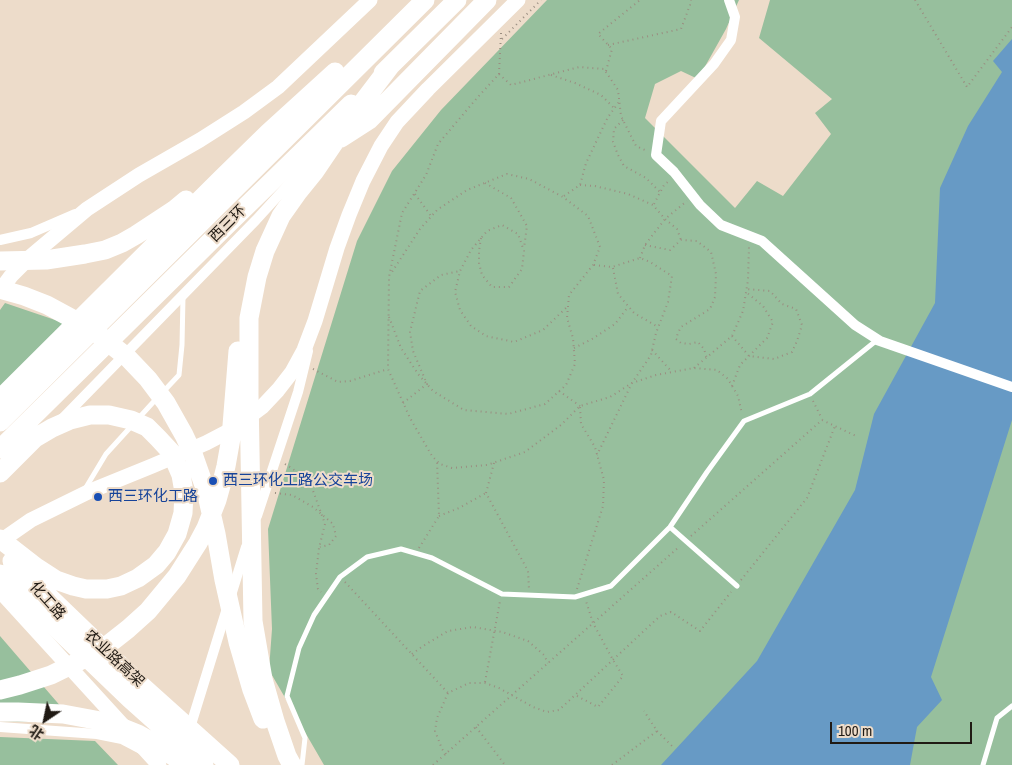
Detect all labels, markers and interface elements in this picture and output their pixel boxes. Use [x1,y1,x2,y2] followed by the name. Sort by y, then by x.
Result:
[206,202,250,246] street label: 西三环
[223,472,373,490] place label: 西三环化工路公交车场
[207,475,219,487] marker: 西三环化工路公交车场
[108,488,198,506] place label: 西三环化工路
[92,491,104,503] marker: 西三环化工路
[25,578,69,624] street label: 化工路
[80,627,148,691] street label: 农业路高架
[20,695,70,745] north arrow
[832,712,974,744] scale bar
[838,720,872,741] text: 100 m
[26,721,47,744] text: 北

